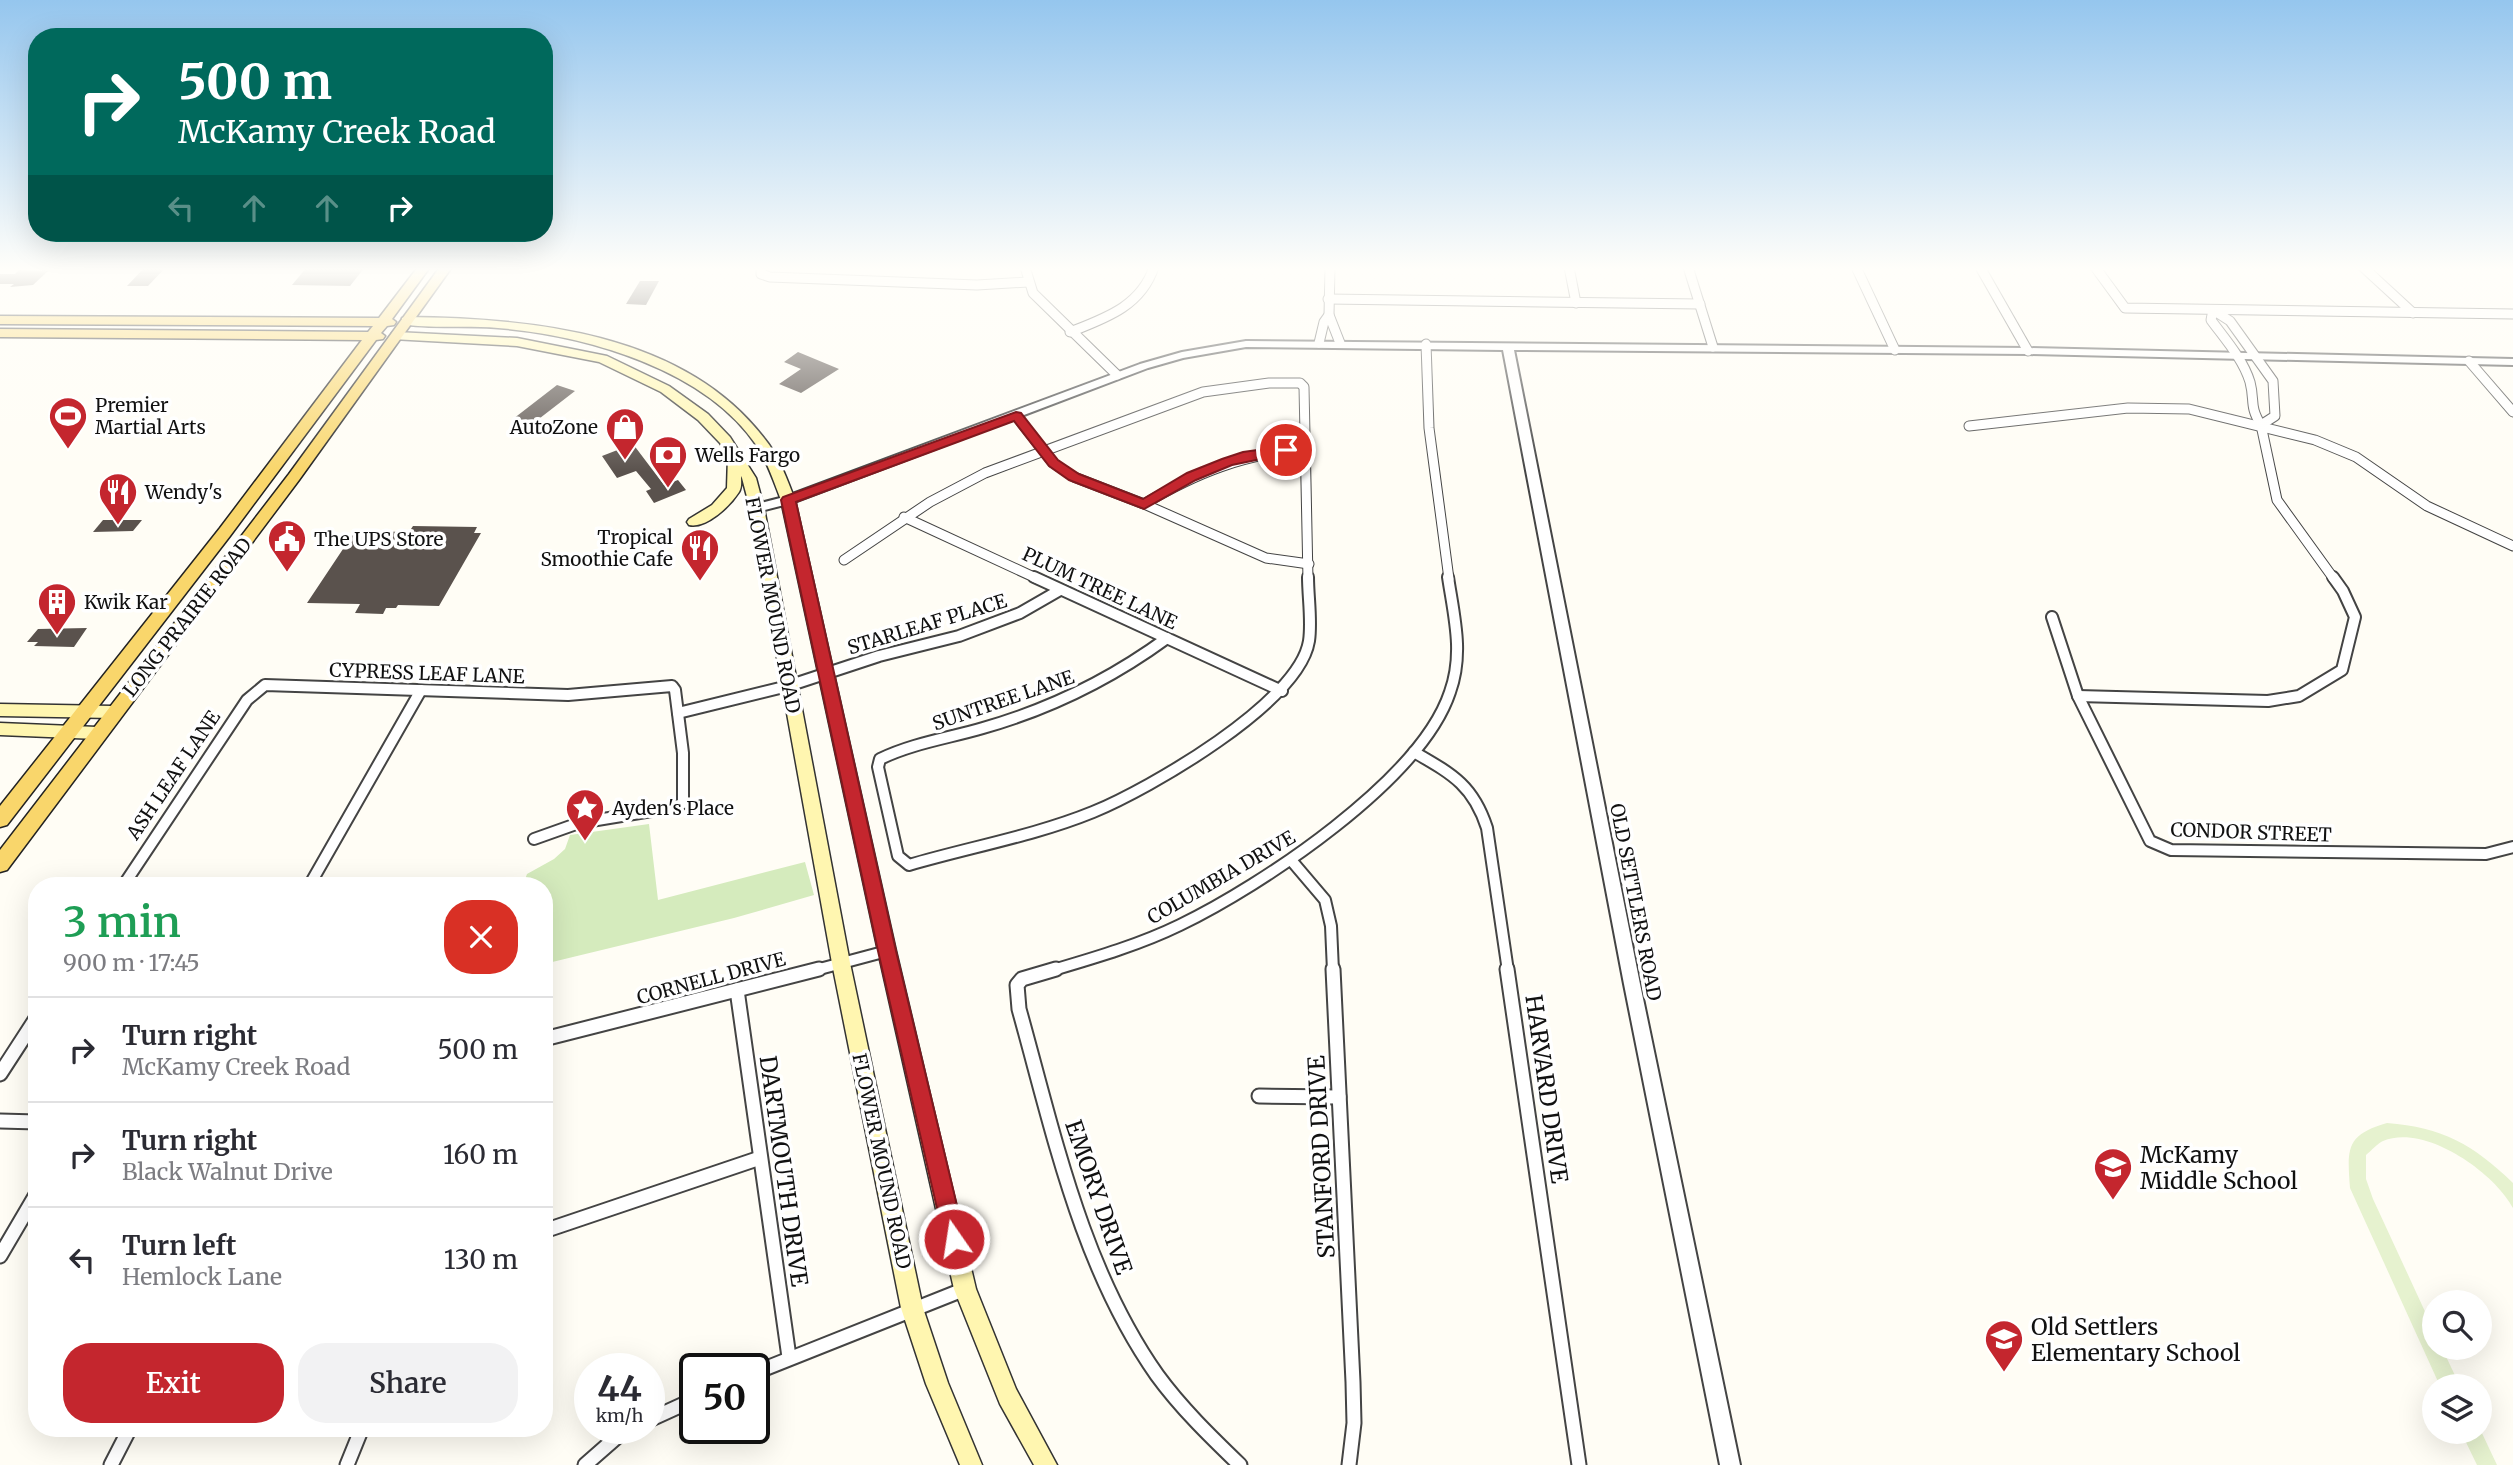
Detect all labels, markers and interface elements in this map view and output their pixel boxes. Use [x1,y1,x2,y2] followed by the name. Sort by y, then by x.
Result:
[178,51,332,112] text: 500 m
[63,56,154,147] icon: right
[178,112,496,152] text: McKamy Creek Road
[162,189,200,227] icon: left
[235,189,273,227] icon: ahead
[308,189,346,227] icon: ahead
[381,189,419,227] icon: right
[95,393,206,439] place label: Premier Martial Arts
[47,395,89,450] sports icon: Premier Martial Arts
[604,406,646,461] shop icon: AutoZone
[509,415,598,439] place label: AutoZone
[1256,420,1316,480] pin
[1267,431,1305,469] icon: arrive
[647,434,689,489] bank icon: Wells Fargo
[694,443,800,467] place label: Wells Fargo
[97,471,139,526] restaurant icon: Wendy's
[144,480,222,504] place label: Wendy's
[740,495,806,715] street label: FLOWER MOUND ROAD
[266,518,308,573] public building icon: The UPS Store
[541,525,673,571] place label: Tropical Smoothie Cafe
[314,527,443,551] place label: The UPS Store
[679,527,721,582] restaurant icon: Tropical Smoothie Cafe
[117,533,257,701] street label: LONG PRAIRIE ROAD
[1019,542,1181,634] street label: PLUM TREE LANE
[36,581,78,636] building icon: Kwik Kar
[844,588,1010,660] street label: STARLEAF PLACE
[84,590,168,614] place label: Kwik Kar
[329,658,525,688] street label: CYPRESS LEAF LANE
[929,665,1077,735] street label: SUNTREE LANE
[120,706,225,845] street label: ASH LEAF LANE
[564,787,606,842] place icon: Ayden's Place
[611,796,734,820] place label: Ayden's Place
[1605,801,1667,1003] street label: OLD SETTLERS ROAD
[2170,817,2332,847] street label: CONDOR STREET
[1143,825,1299,929] street label: COLUMBIA DRIVE
[63,896,181,948] text: 3 min
[444,900,518,974] button: close
[634,947,788,1009] street label: CORNELL DRIVE
[63,948,200,977] text: 900 m · 17:45
[1519,993,1575,1186] street label: HARVARD DRIVE
[122,1019,257,1052] text: Turn right
[63,1031,101,1069] icon: right
[438,1033,518,1066] text: 500 m
[847,1051,917,1271] street label: FLOWER MOUND ROAD
[122,1052,350,1081] text: McKamy Creek Road
[753,1054,815,1289] street label: DARTMOUTH DRIVE
[1301,1054,1341,1259] street label: STANFORD DRIVE
[1059,1116,1139,1278] street label: EMORY DRIVE
[122,1124,257,1157] text: Turn right
[63,1136,101,1174] icon: right
[443,1138,518,1171] text: 160 m
[2140,1140,2298,1195] place label: McKamy Middle School
[2092,1146,2134,1201] school or university icon: McKamy Middle School
[122,1157,333,1186] text: Black Walnut Drive
[917,1202,991,1276] position arrow
[122,1229,236,1262] text: Turn left
[63,1241,101,1279] icon: left
[444,1243,518,1276] text: 130 m
[122,1262,282,1291] text: Hemlock Lane
[2422,1290,2492,1444] map controls
[2422,1290,2492,1360] button: search
[2031,1312,2240,1367] place label: Old Settlers Elementary School
[1983,1318,2025,1373] school or university icon: Old Settlers Elementary School
[63,1343,284,1423] button: Exit
[298,1343,518,1423] button: Share
[679,1353,770,1444] speed limit sign: 50
[597,1367,642,1411] text: 44
[2422,1374,2492,1444] button: layers
[596,1404,643,1427] text: km/h

